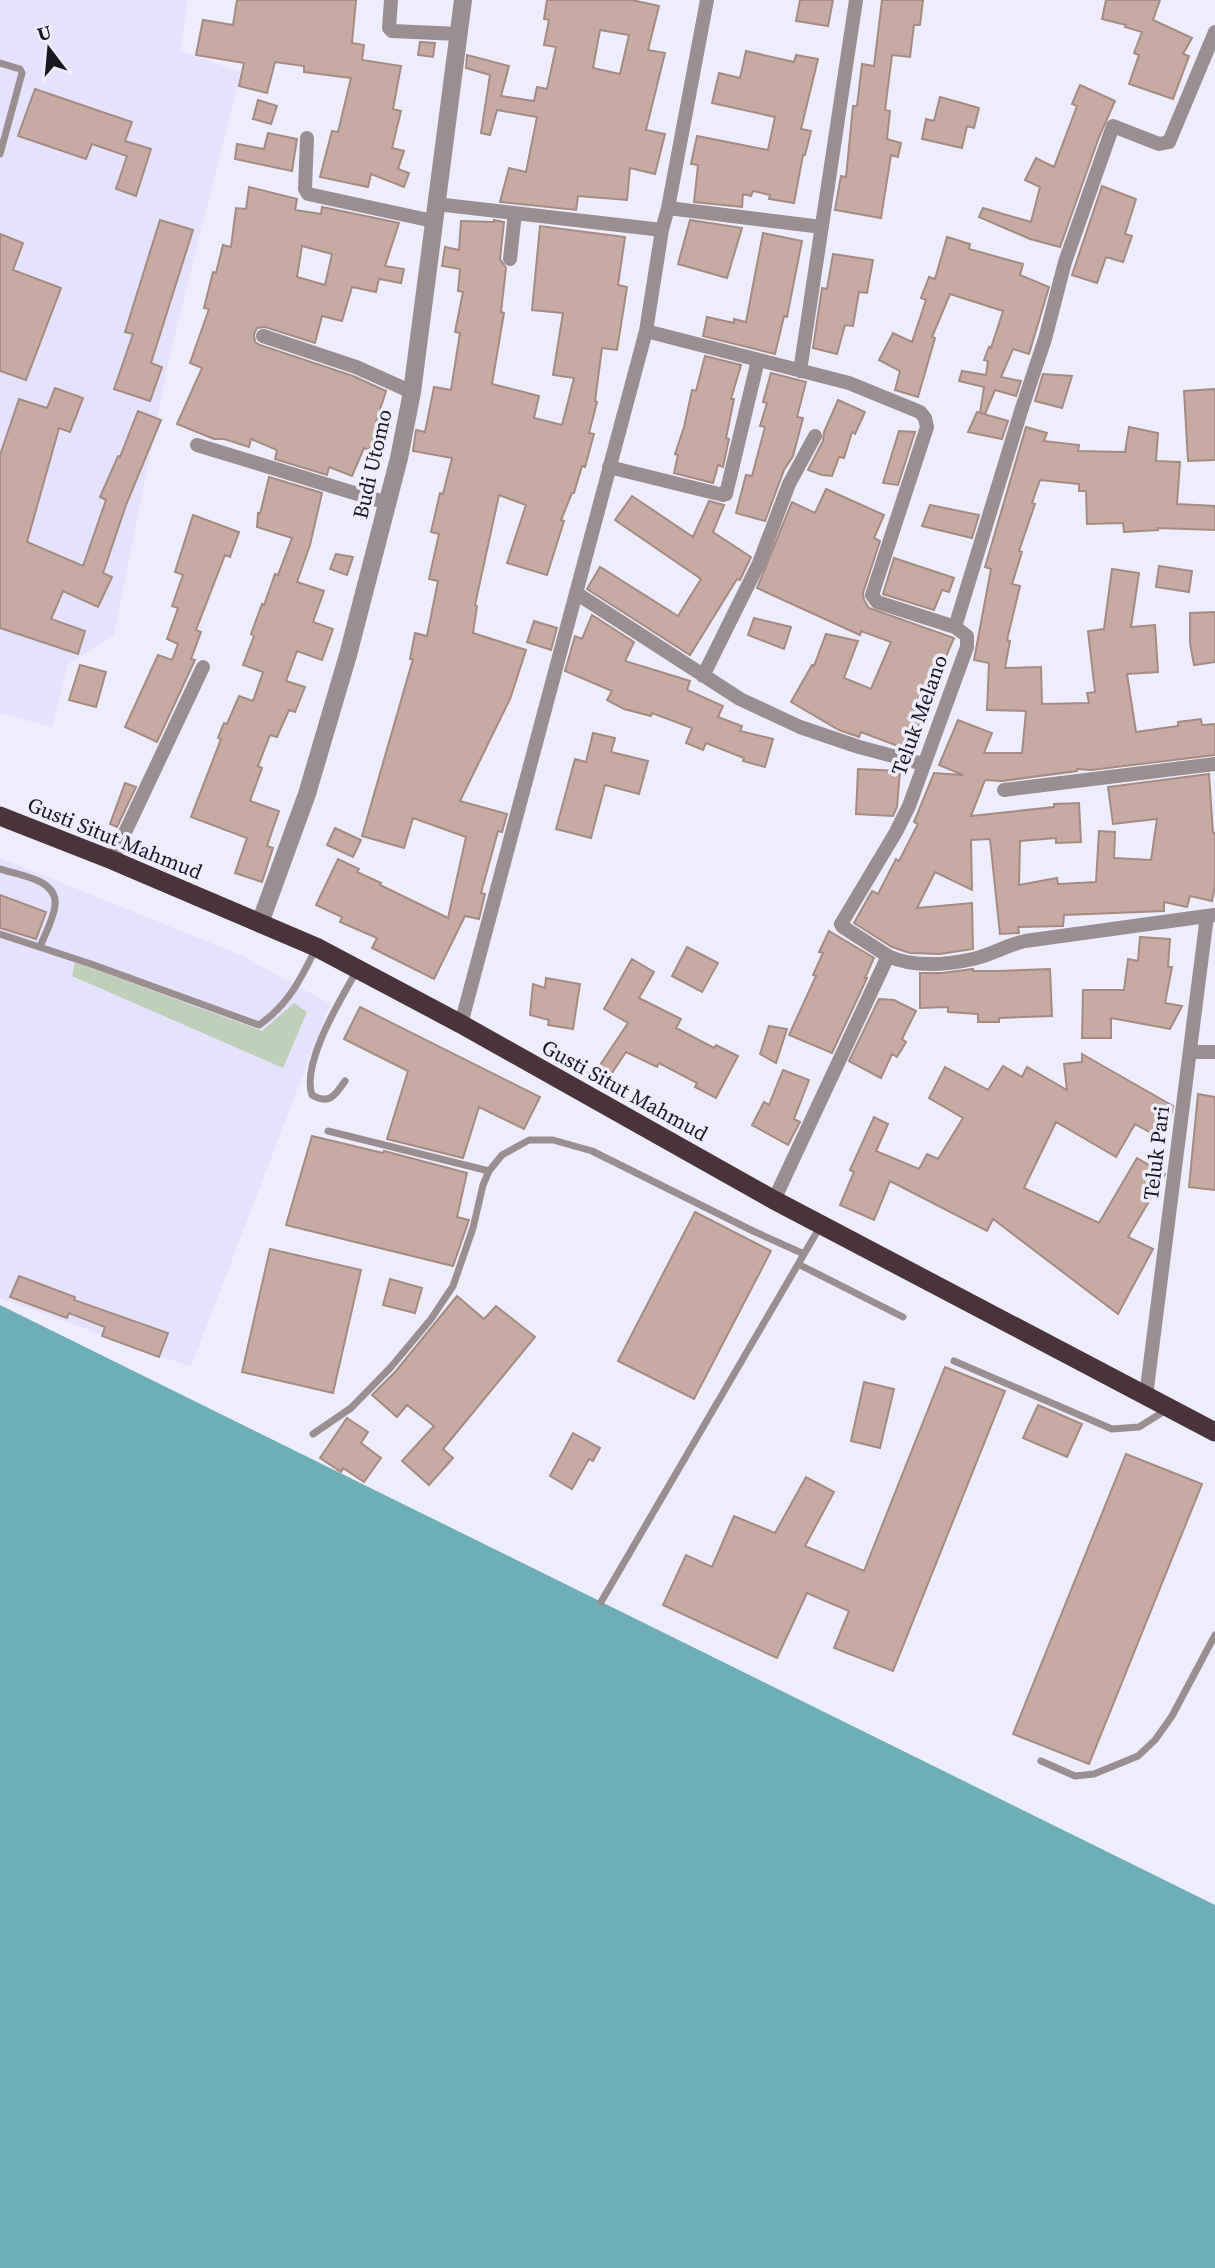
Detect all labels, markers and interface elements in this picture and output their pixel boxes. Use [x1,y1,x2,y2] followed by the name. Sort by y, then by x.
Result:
[14,14,84,84] north arrow
[34,18,55,47] text: U
[345,406,399,522] street label: Budi Utomo
[884,651,954,779] street label: Teluk Melano
[23,790,207,886] street label: Gusti Situt Mahmud
[537,1032,713,1148] street label: Gusti Situt Mahmud
[1136,1104,1176,1202] street label: Teluk Pari

